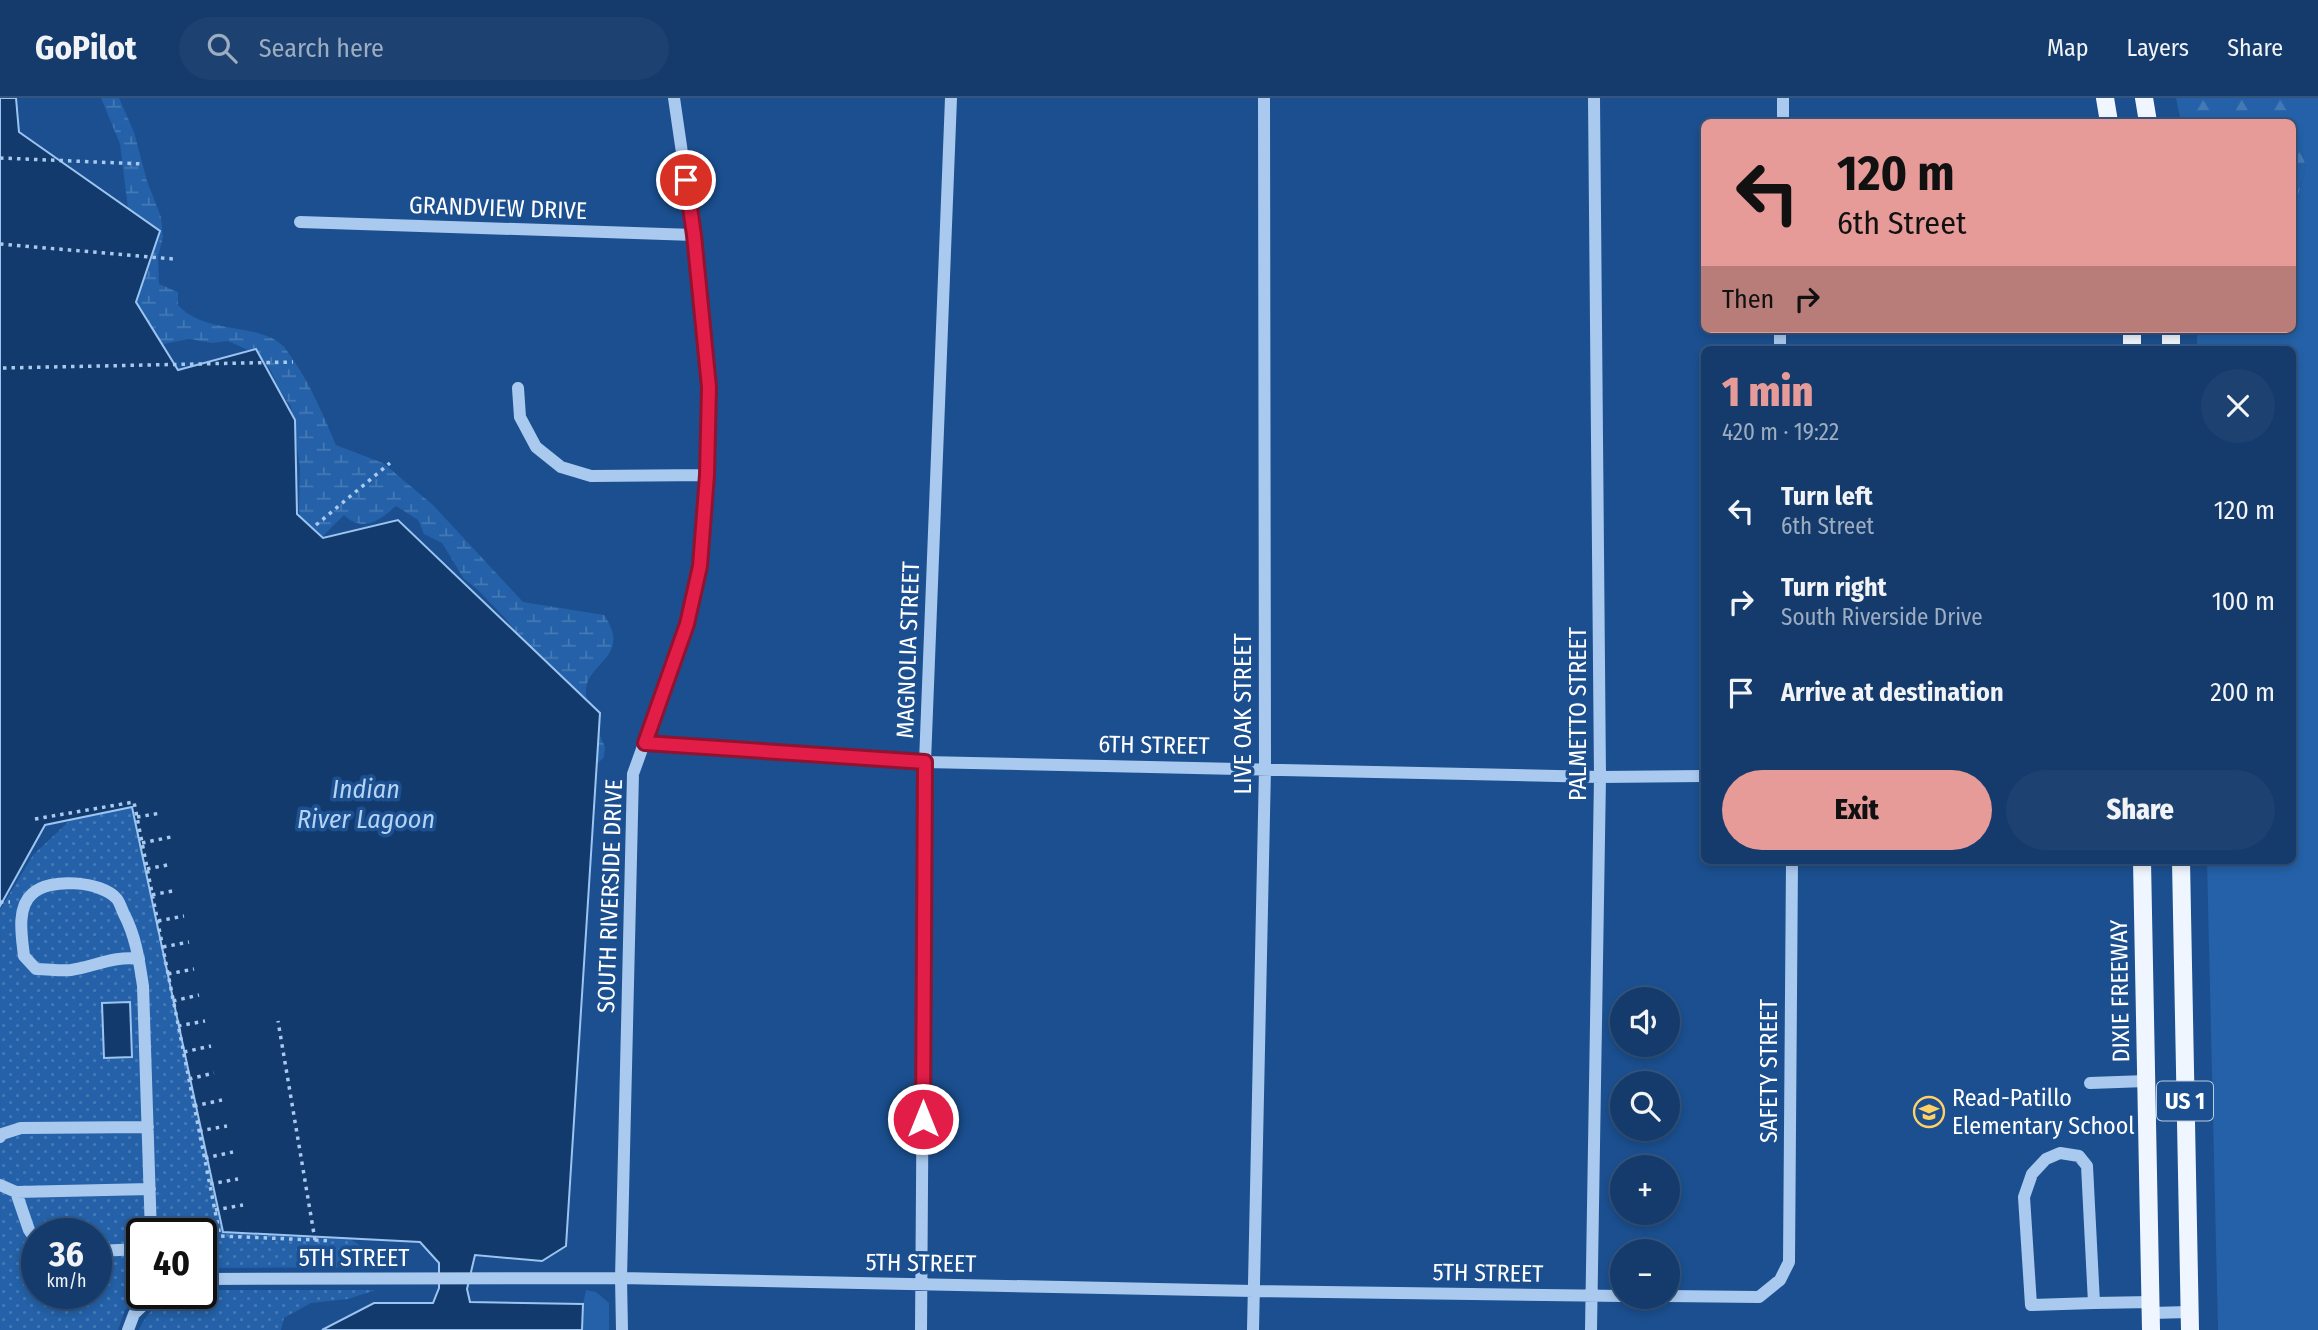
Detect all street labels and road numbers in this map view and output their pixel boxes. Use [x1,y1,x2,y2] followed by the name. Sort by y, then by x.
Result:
[409,191,587,225] street label: GRANDVIEW DRIVE
[891,561,925,739] street label: MAGNOLIA STREET
[1564,627,1592,801] street label: PALMETTO STREET
[1229,633,1257,795] street label: LIVE OAK STREET
[1098,730,1210,760] street label: 6TH STREET
[592,779,628,1013] street label: SOUTH RIVERSIDE DRIVE
[2105,919,2135,1063] street label: DIXIE FREEWAY
[1755,999,1783,1143] street label: SAFETY STREET
[2157,1082,2213,1120] road number: US 1
[299,1244,409,1272] street label: 5TH STREET
[865,1248,977,1278] street label: 5TH STREET
[1432,1258,1544,1288] street label: 5TH STREET

